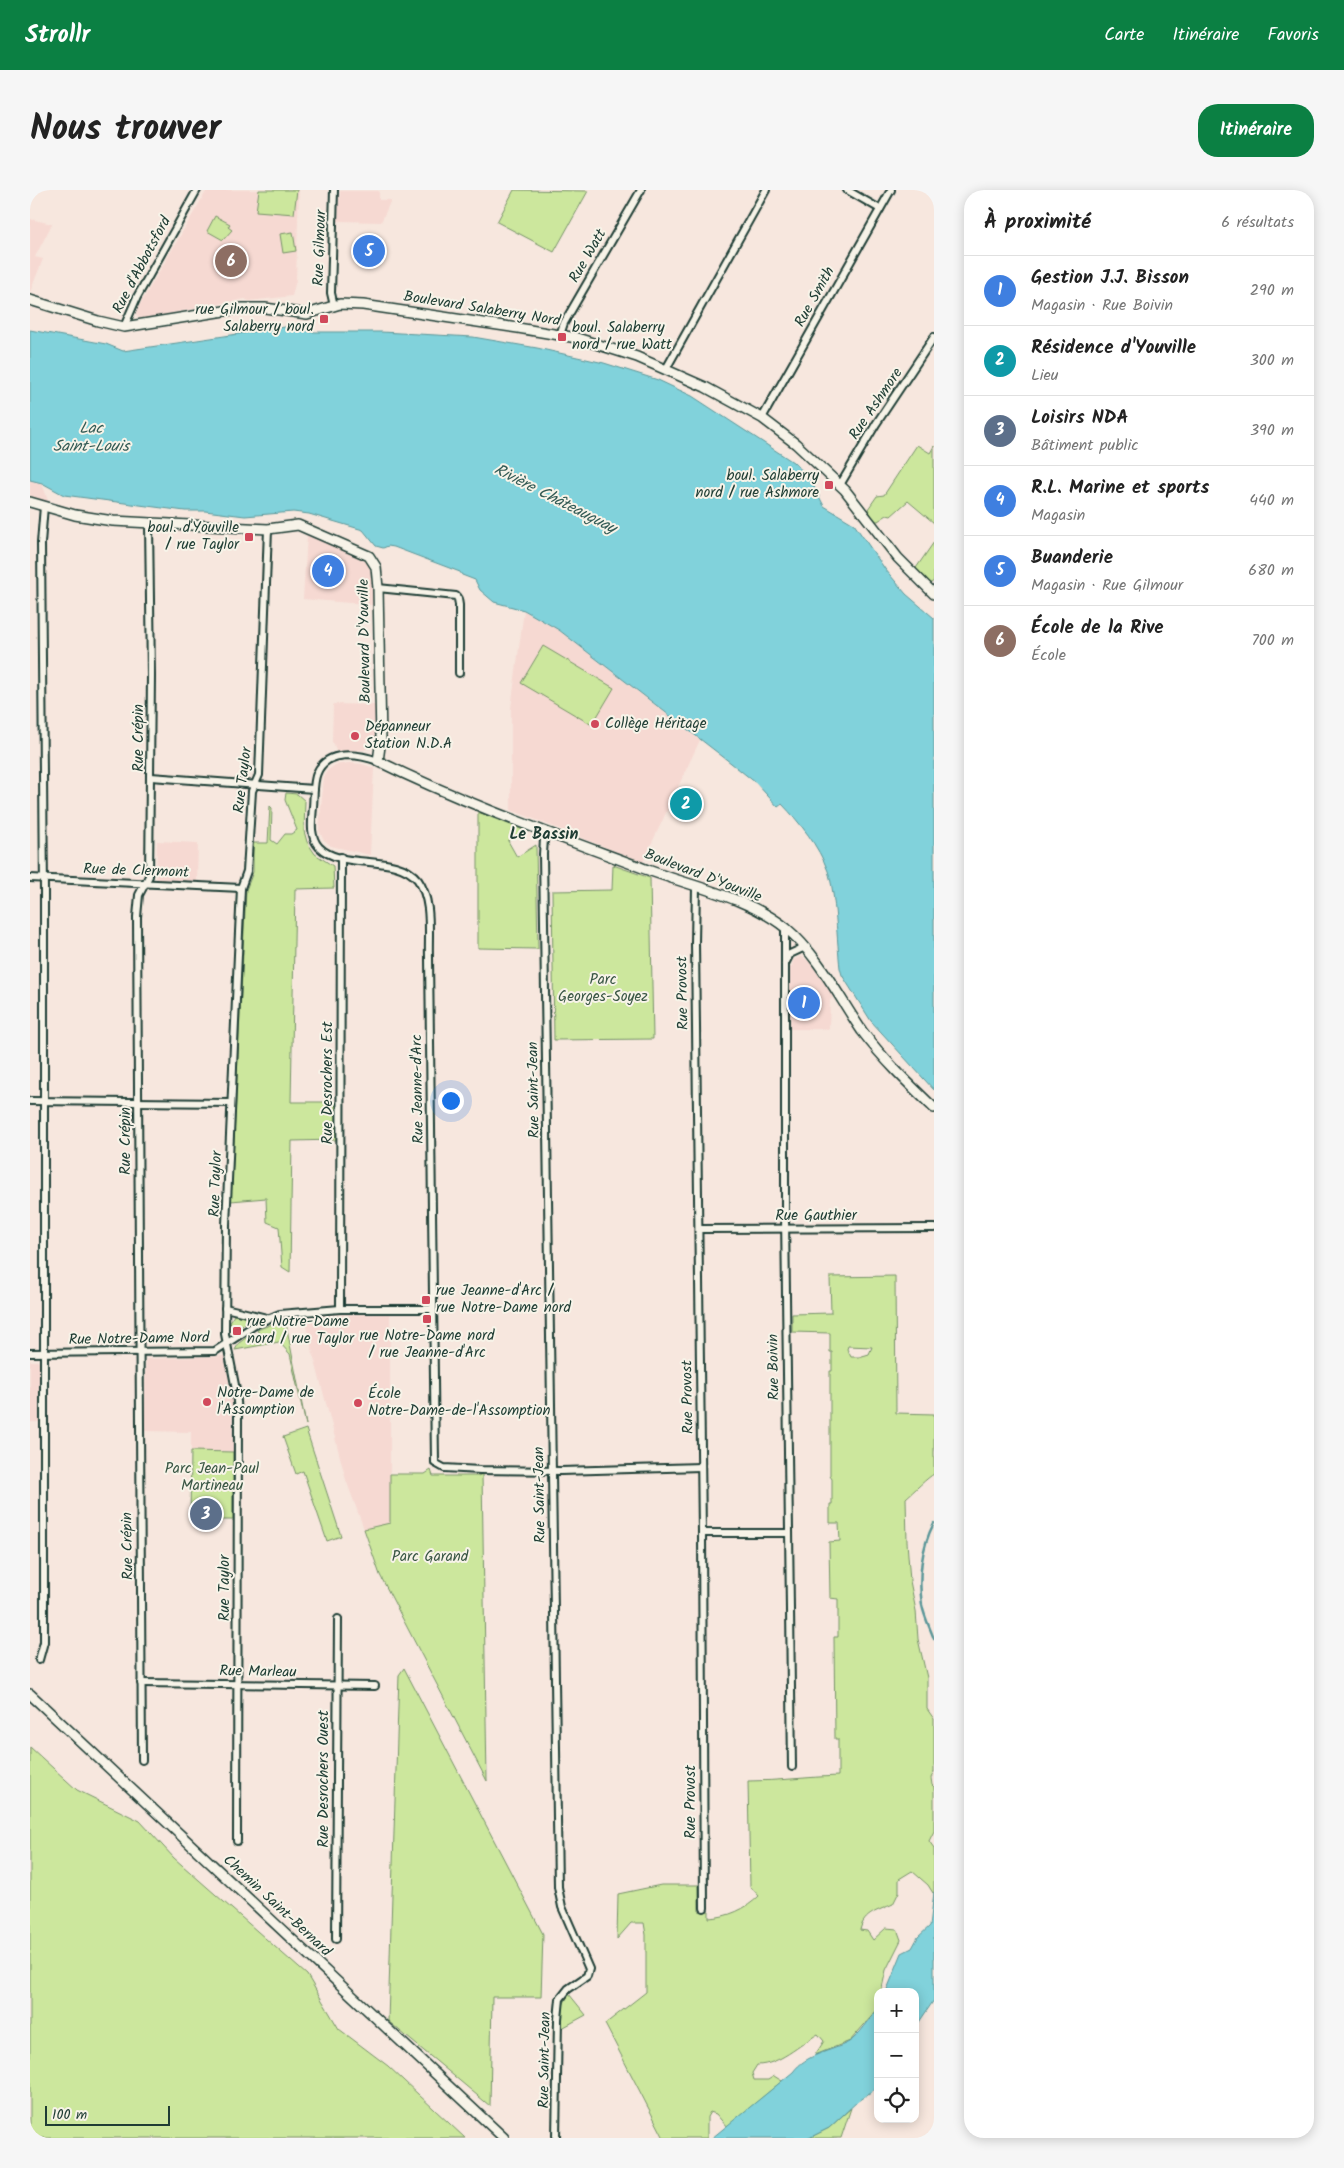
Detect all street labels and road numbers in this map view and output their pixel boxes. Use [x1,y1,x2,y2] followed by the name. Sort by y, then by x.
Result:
[307,209,333,286] street label: Rue Gilmour
[106,212,178,318] street label: Rue d'Abbotsford
[563,224,613,288] street label: Rue Watt
[788,262,842,332] street label: Rue Smith
[402,285,563,333] street label: Boulevard Salaberry Nord
[843,363,909,445] street label: Rue Ashmore
[352,578,378,703] street label: Boulevard D'Youville
[127,704,151,772] street label: Rue Crépin
[227,745,259,814] street label: Rue Taylor
[641,843,766,910] street label: Boulevard D'Youville
[83,857,190,885] street label: Rue de Clermont
[670,956,696,1030] street label: Rue Provost
[316,1021,340,1145] street label: Rue Desrochers Est
[405,1034,431,1144] street label: Rue Jeanne-d'Arc
[521,1041,547,1139] street label: Rue Saint-Jean
[114,1107,138,1175] street label: Rue Crépin
[203,1149,229,1218] street label: Rue Taylor
[775,1204,858,1228] street label: Rue Gauthier
[68,1326,210,1352] street label: Rue Notre-Dame Nord
[761,1334,787,1400] street label: Rue Boivin
[675,1360,701,1434] street label: Rue Provost
[527,1446,553,1544] street label: Rue Saint-Jean
[115,1512,141,1580] street label: Rue Crépin
[213,1554,237,1621] street label: Rue Taylor
[219,1659,297,1685] street label: Rue Marleau
[312,1710,336,1848] street label: Rue Desrochers Ouest
[679,1765,703,1839] street label: Rue Provost
[217,1849,337,1963] street label: Chemin Saint-Bernard
[532,2011,558,2109] street label: Rue Saint-Jean

